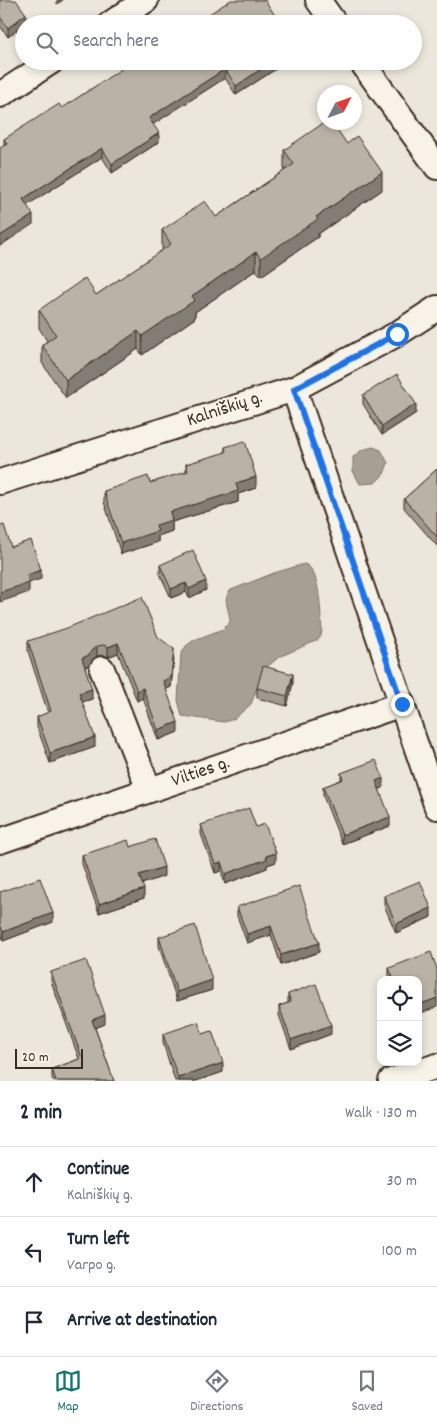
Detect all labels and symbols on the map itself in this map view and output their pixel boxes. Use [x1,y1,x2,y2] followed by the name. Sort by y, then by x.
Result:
[317,85,362,130] north arrow
[386,323,409,346] route start
[184,385,266,435] street label: Kalniškių g.
[391,693,414,716] route end
[168,750,234,796] street label: Vilties g.
[15,1046,82,1069] scale bar

